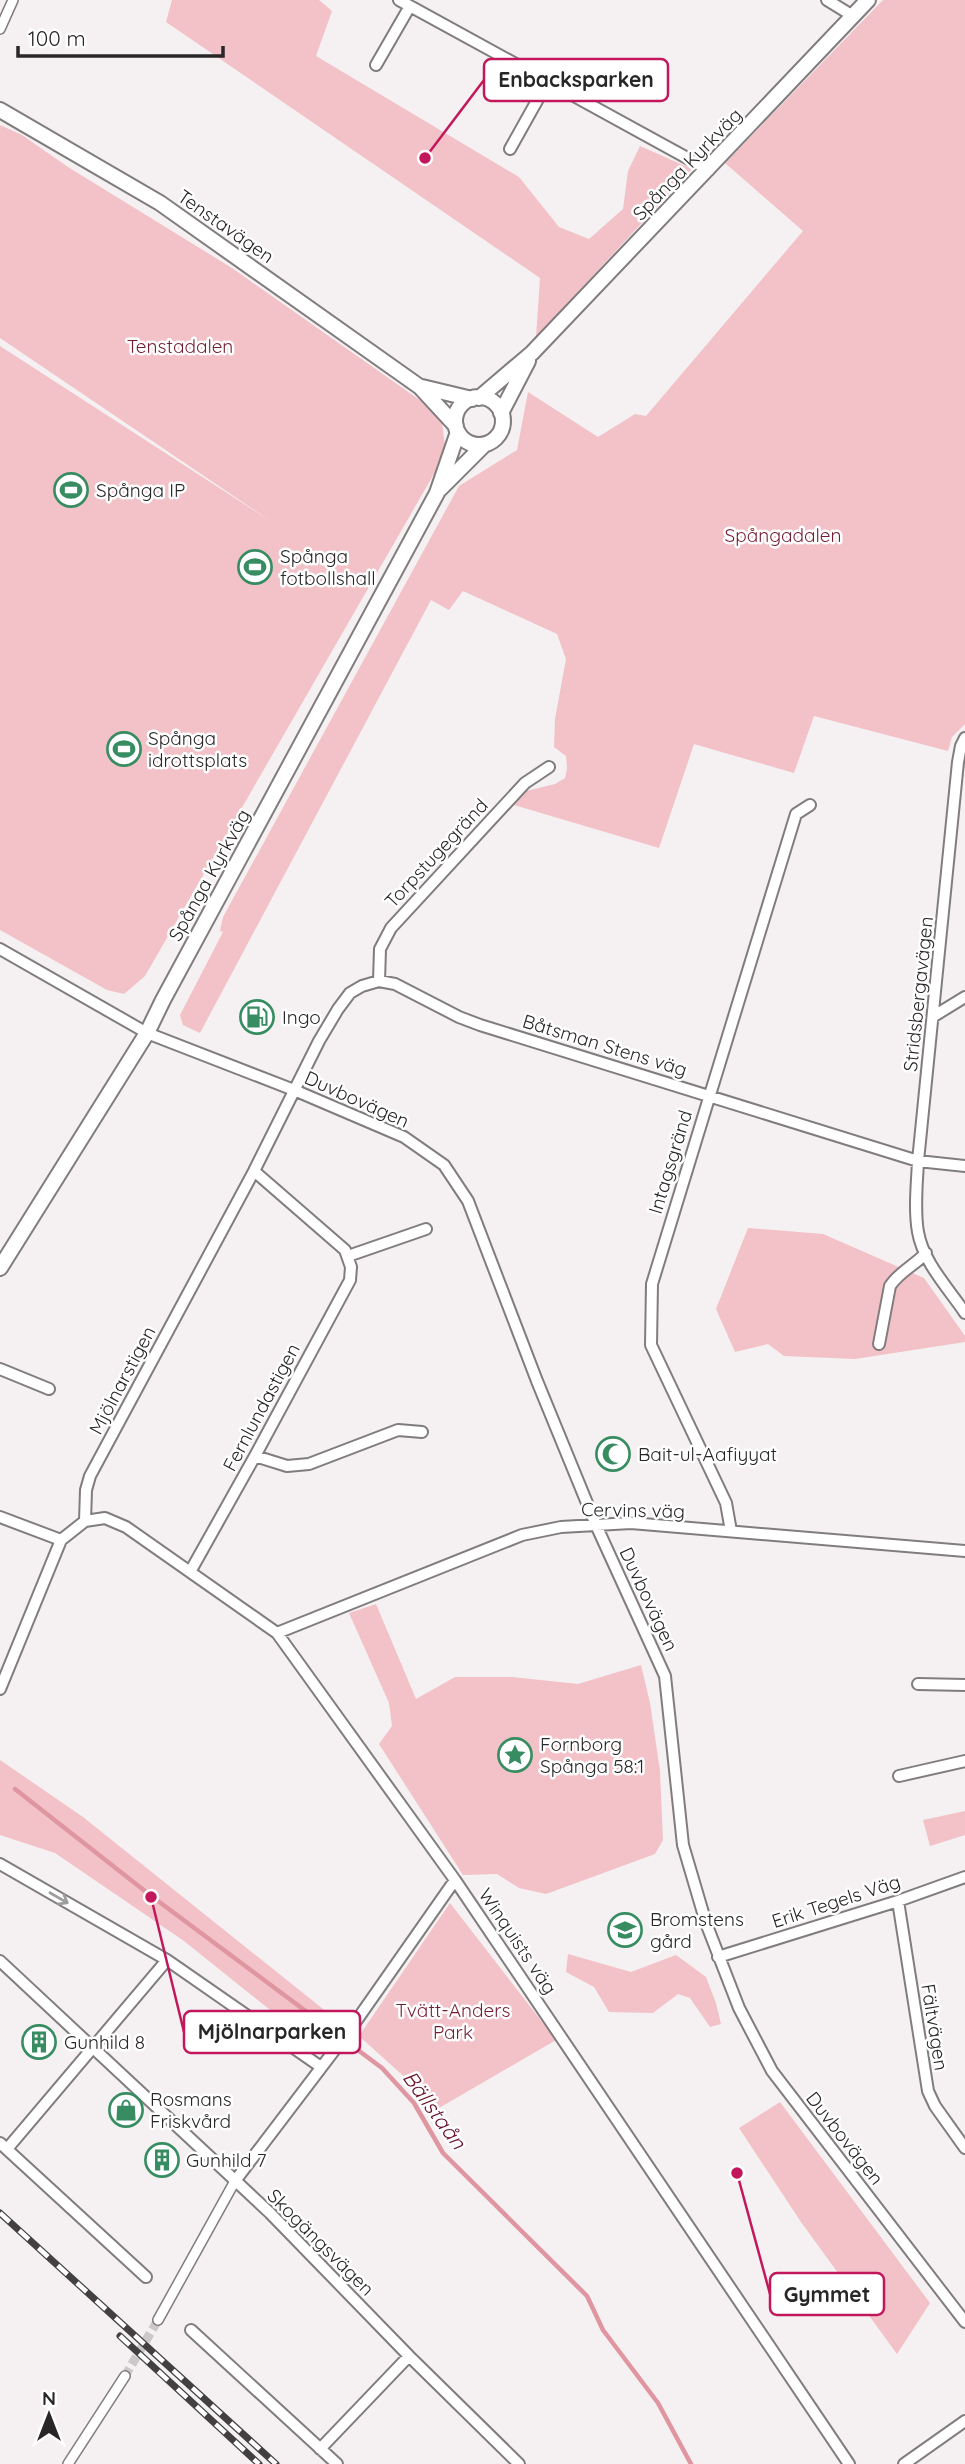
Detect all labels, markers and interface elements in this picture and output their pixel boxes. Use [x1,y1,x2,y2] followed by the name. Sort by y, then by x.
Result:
[18,14,222,58] scale bar
[28,25,86,51] text: 100 m
[484,59,668,101] callout: Enbacksparken
[498,66,654,92] text: Enbacksparken
[627,103,747,225] street label: Spånga Kyrkväg
[173,184,279,268] street label: Tenstavägen
[127,334,233,358] park label: Tenstadalen
[52,471,90,509] sports icon: Spånga IP
[96,478,185,502] place label: Spånga IP
[725,523,841,547] park label: Spångadalen
[280,544,376,590] place label: Spånga fotbollshall
[236,548,274,586] sports icon: Spånga fotbollshall
[148,726,247,772] place label: Spånga idrottsplats
[105,730,143,768] sports icon: Spånga idrottsplats
[379,793,493,913] street label: Torpstugegränd
[163,805,255,945] street label: Spånga Kyrkväg
[898,915,938,1073] street label: Stridsbergavägen
[238,998,276,1036] fuel station icon: Ingo
[282,1005,321,1029] place label: Ingo
[520,1009,690,1081] street label: Båtsman Stens väg
[301,1065,413,1133] street label: Duvbovägen
[643,1107,697,1217] street label: Intagsgränd
[83,1322,161,1438] street label: Mjölnarstigen
[217,1339,305,1475] street label: Fernlundastigen
[594,1435,632,1473] mosque icon: Bait-ul-Aafiyyat
[638,1442,777,1466] place label: Bait-ul-Aafiyyat
[581,1497,685,1523] street label: Cervins väg
[614,1543,684,1655] street label: Duvbovägen
[540,1732,644,1778] place label: Fornborg Spånga 58:1
[496,1736,534,1774] place icon: Fornborg Spånga 58:1
[769,1869,903,1933] street label: Erik Tegels Väg
[474,1883,562,1999] street label: Winquists väg
[49,1891,69,1905] one-way arrow
[650,1907,744,1953] place label: Bromstens gård
[606,1911,644,1949] school or university icon: Bromstens gård
[916,1982,954,2072] street label: Fältvägen
[396,1998,511,2044] park label: Tvätt-Anders Park
[184,2011,360,2053] callout: Mjölnarparken
[198,2018,346,2044] text: Mjölnarparken
[20,2023,58,2061] building icon: Gunhild 8
[64,2030,145,2054] place label: Gunhild 8
[398,2065,473,2154] water label: Bällstaån
[801,2086,889,2190] street label: Duvbovägen
[150,2087,232,2133] place label: Rosmans Friskvård
[107,2091,145,2129] shop icon: Rosmans Friskvård
[143,2141,181,2179] building icon: Gunhild 7
[186,2148,267,2172] place label: Gunhild 7
[262,2183,380,2301] street label: Skogängsvägen
[770,2273,884,2315] callout: Gymmet
[784,2281,870,2307] text: Gymmet
[14,2380,84,2450] north arrow
[42,2386,56,2410] text: N

